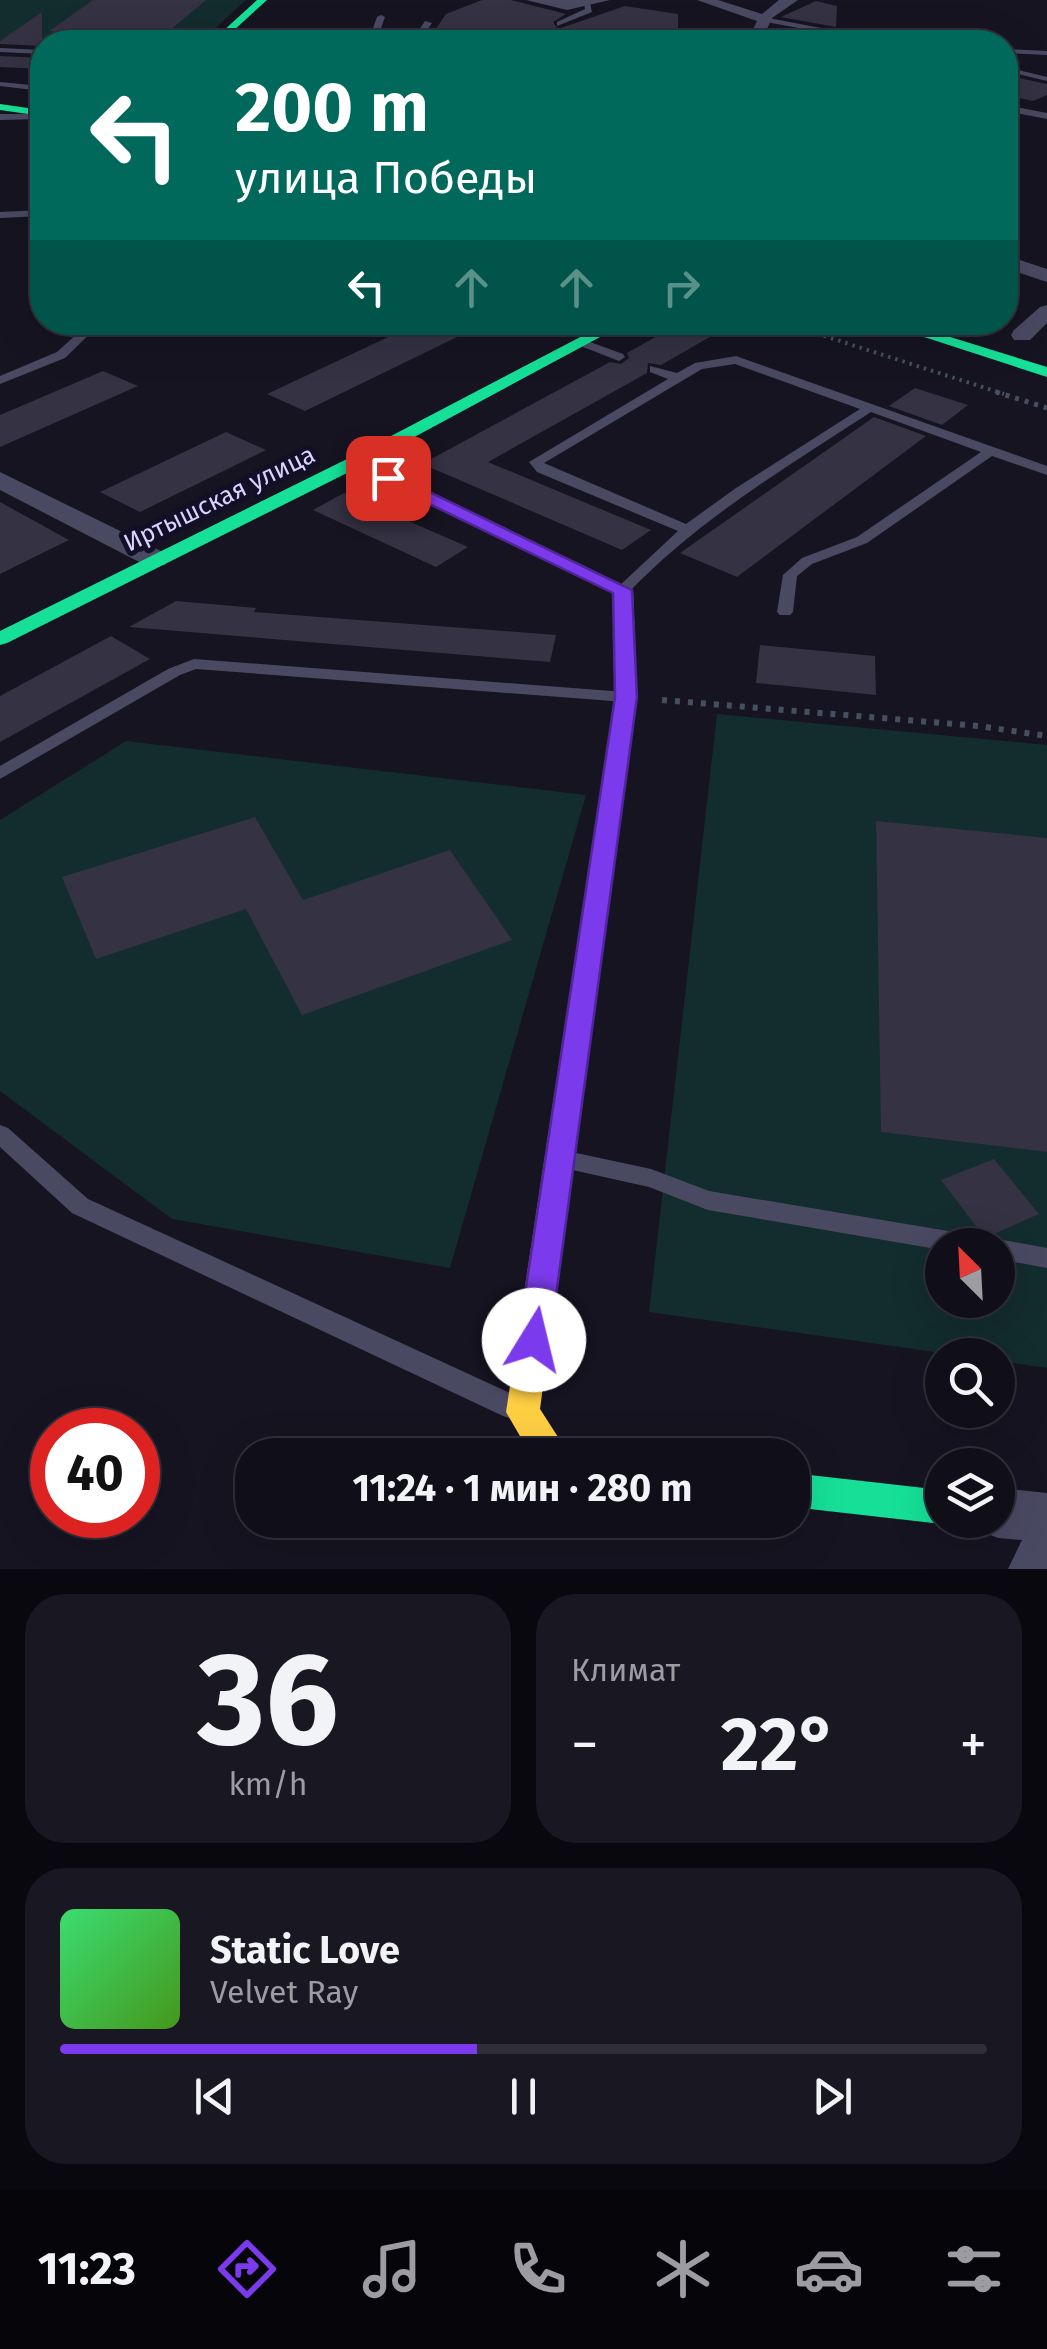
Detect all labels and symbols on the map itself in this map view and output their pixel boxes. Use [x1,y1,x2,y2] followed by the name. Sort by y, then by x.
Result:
[346,436,431,521] pin
[119,440,320,558] street label: Иртышская улица
[925,1228,1015,1318] north arrow
[482,1288,586,1392] position arrow
[30,1408,160,1538] speed limit sign: 40

